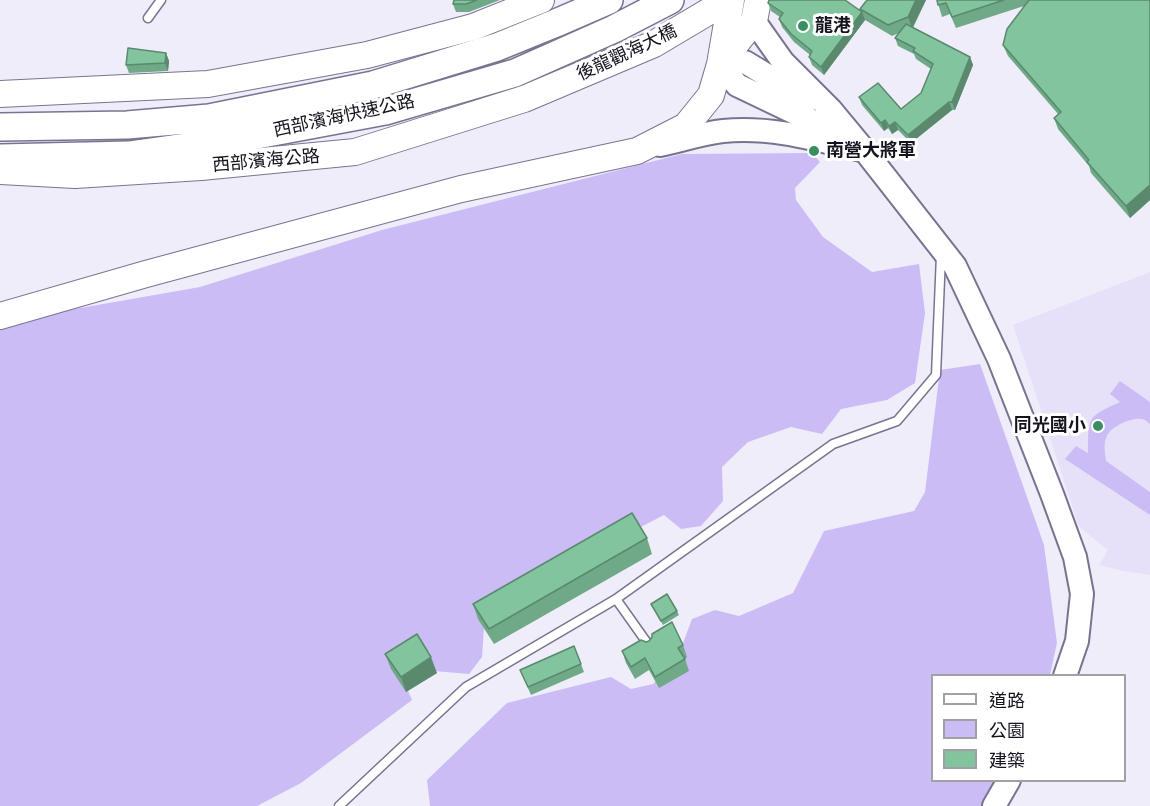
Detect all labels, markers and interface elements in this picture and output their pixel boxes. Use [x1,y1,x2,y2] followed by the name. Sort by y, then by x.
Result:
[815,15,851,37] place label: 龍港
[796,19,810,33] marker: 龍港
[573,20,681,86] street label: 後龍觀海大橋
[271,90,417,142] street label: 西部濱海快速公路
[826,140,916,162] place label: 南營大將軍
[807,144,821,158] marker: 南營大將軍
[211,146,321,176] street label: 西部濱海公路
[1014,415,1086,437] place label: 同光國小
[1091,419,1105,433] marker: 同光國小
[931,674,1126,782] legend
[989,690,1025,712] text: 道路
[989,720,1025,742] text: 公園
[989,750,1025,772] text: 建築

